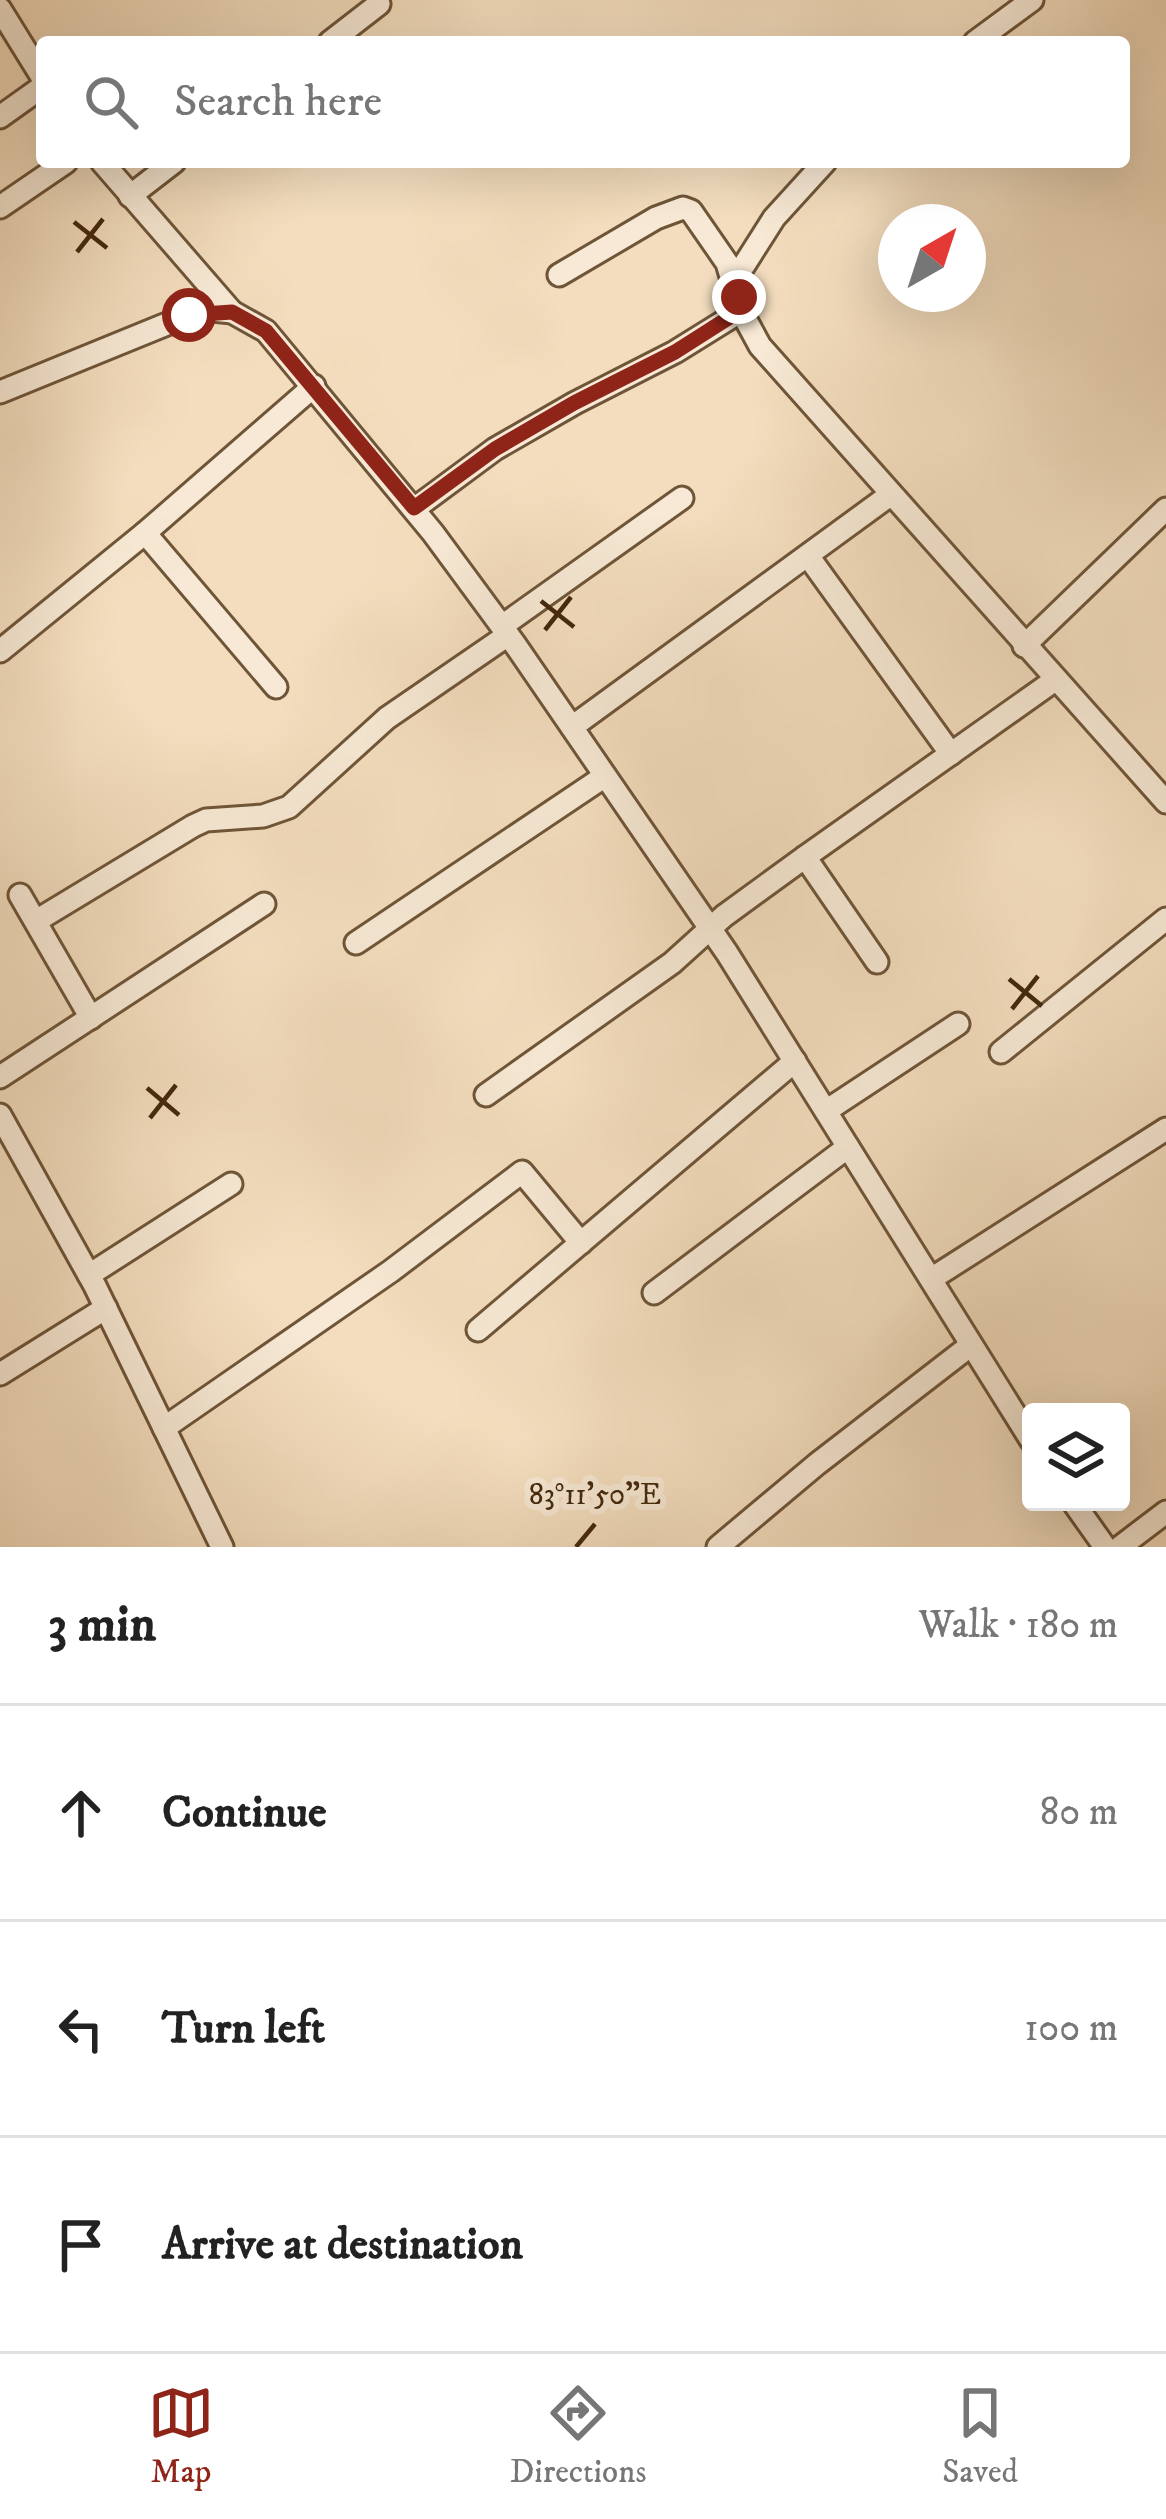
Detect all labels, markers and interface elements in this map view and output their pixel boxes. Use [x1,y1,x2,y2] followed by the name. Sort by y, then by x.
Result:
[36,36,1130,168] search box
[78,69,144,135] icon: search
[174,74,382,130] text: Search here
[878,204,986,312] north arrow
[712,270,766,324] route end
[162,288,216,342] route start
[1022,1403,1130,1511] map controls
[1022,1403,1130,1511] button: layers
[529,1477,661,1514] text: 83°11'50"E
[48,1593,156,1657] text: 3 min
[918,1601,1118,1650] text: Walk · 180 m
[48,1780,114,1846] icon: ahead
[162,1785,327,1841] text: Continue
[1040,1788,1118,1837] text: 80 m
[48,1996,114,2062] icon: left
[162,2001,325,2057] text: Turn left
[1024,2004,1118,2053] text: 100 m
[48,2212,114,2278] icon: arrive
[162,2217,523,2273] text: Arrive at destination
[148,2380,214,2493] tab: Map
[510,2380,646,2493] tab: Directions
[942,2380,1018,2493] tab: Saved

